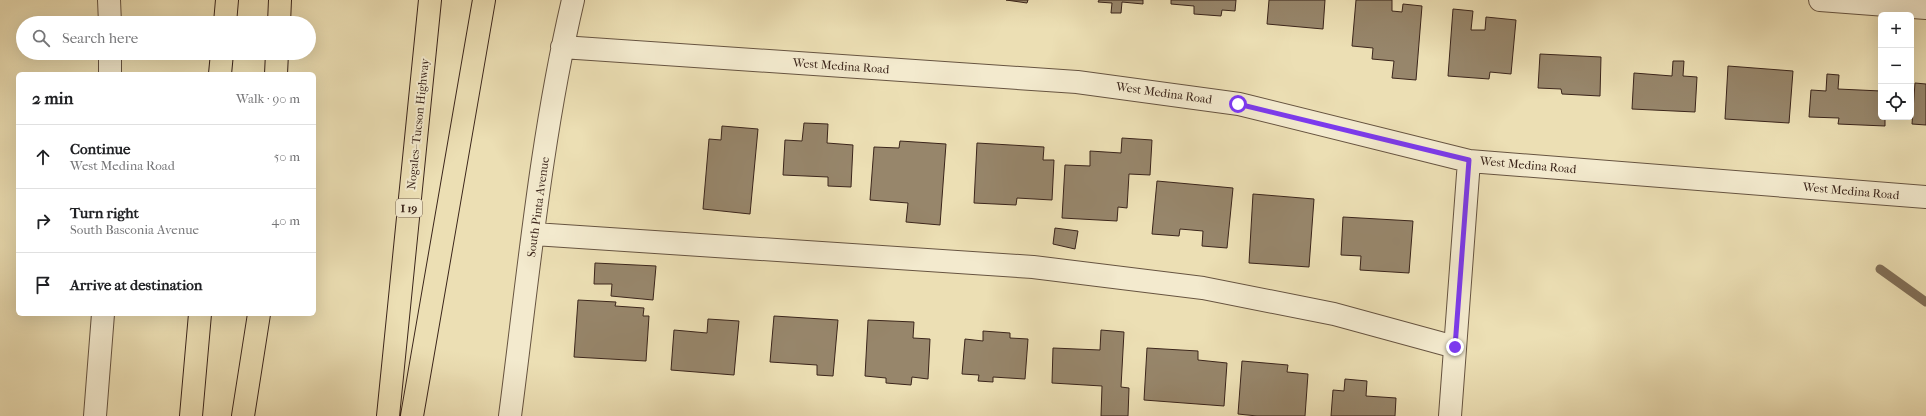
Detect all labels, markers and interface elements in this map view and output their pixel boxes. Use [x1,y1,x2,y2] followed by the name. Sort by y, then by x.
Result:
[1878,12,1914,120] map controls
[1878,12,1914,48] button: +
[16,16,316,60] search box
[30,27,52,49] icon: search
[62,29,138,47] text: Search here
[1878,48,1914,84] button: −
[791,56,890,76] street label: West Medina Road
[404,57,432,190] street label: Nogales–Tucson Highway
[1114,79,1213,107] street label: West Medina Road
[1878,84,1914,120] button: locate
[32,88,73,108] text: 2 min
[236,91,300,106] text: Walk · 90 m
[1229,95,1247,113] route start
[70,140,130,158] text: Continue
[32,146,54,168] icon: ahead
[274,149,300,164] text: 50 m
[1478,154,1577,176] street label: West Medina Road
[524,156,552,258] street label: South Pinta Avenue
[70,158,175,173] text: West Medina Road
[1801,180,1900,202] street label: West Medina Road
[396,199,422,217] road number: I 19
[70,204,139,222] text: Turn right
[32,210,54,232] icon: right
[272,213,300,228] text: 40 m
[70,222,199,237] text: South Basconia Avenue
[32,274,54,296] icon: arrive
[70,276,202,294] text: Arrive at destination
[1446,338,1464,356] route end

